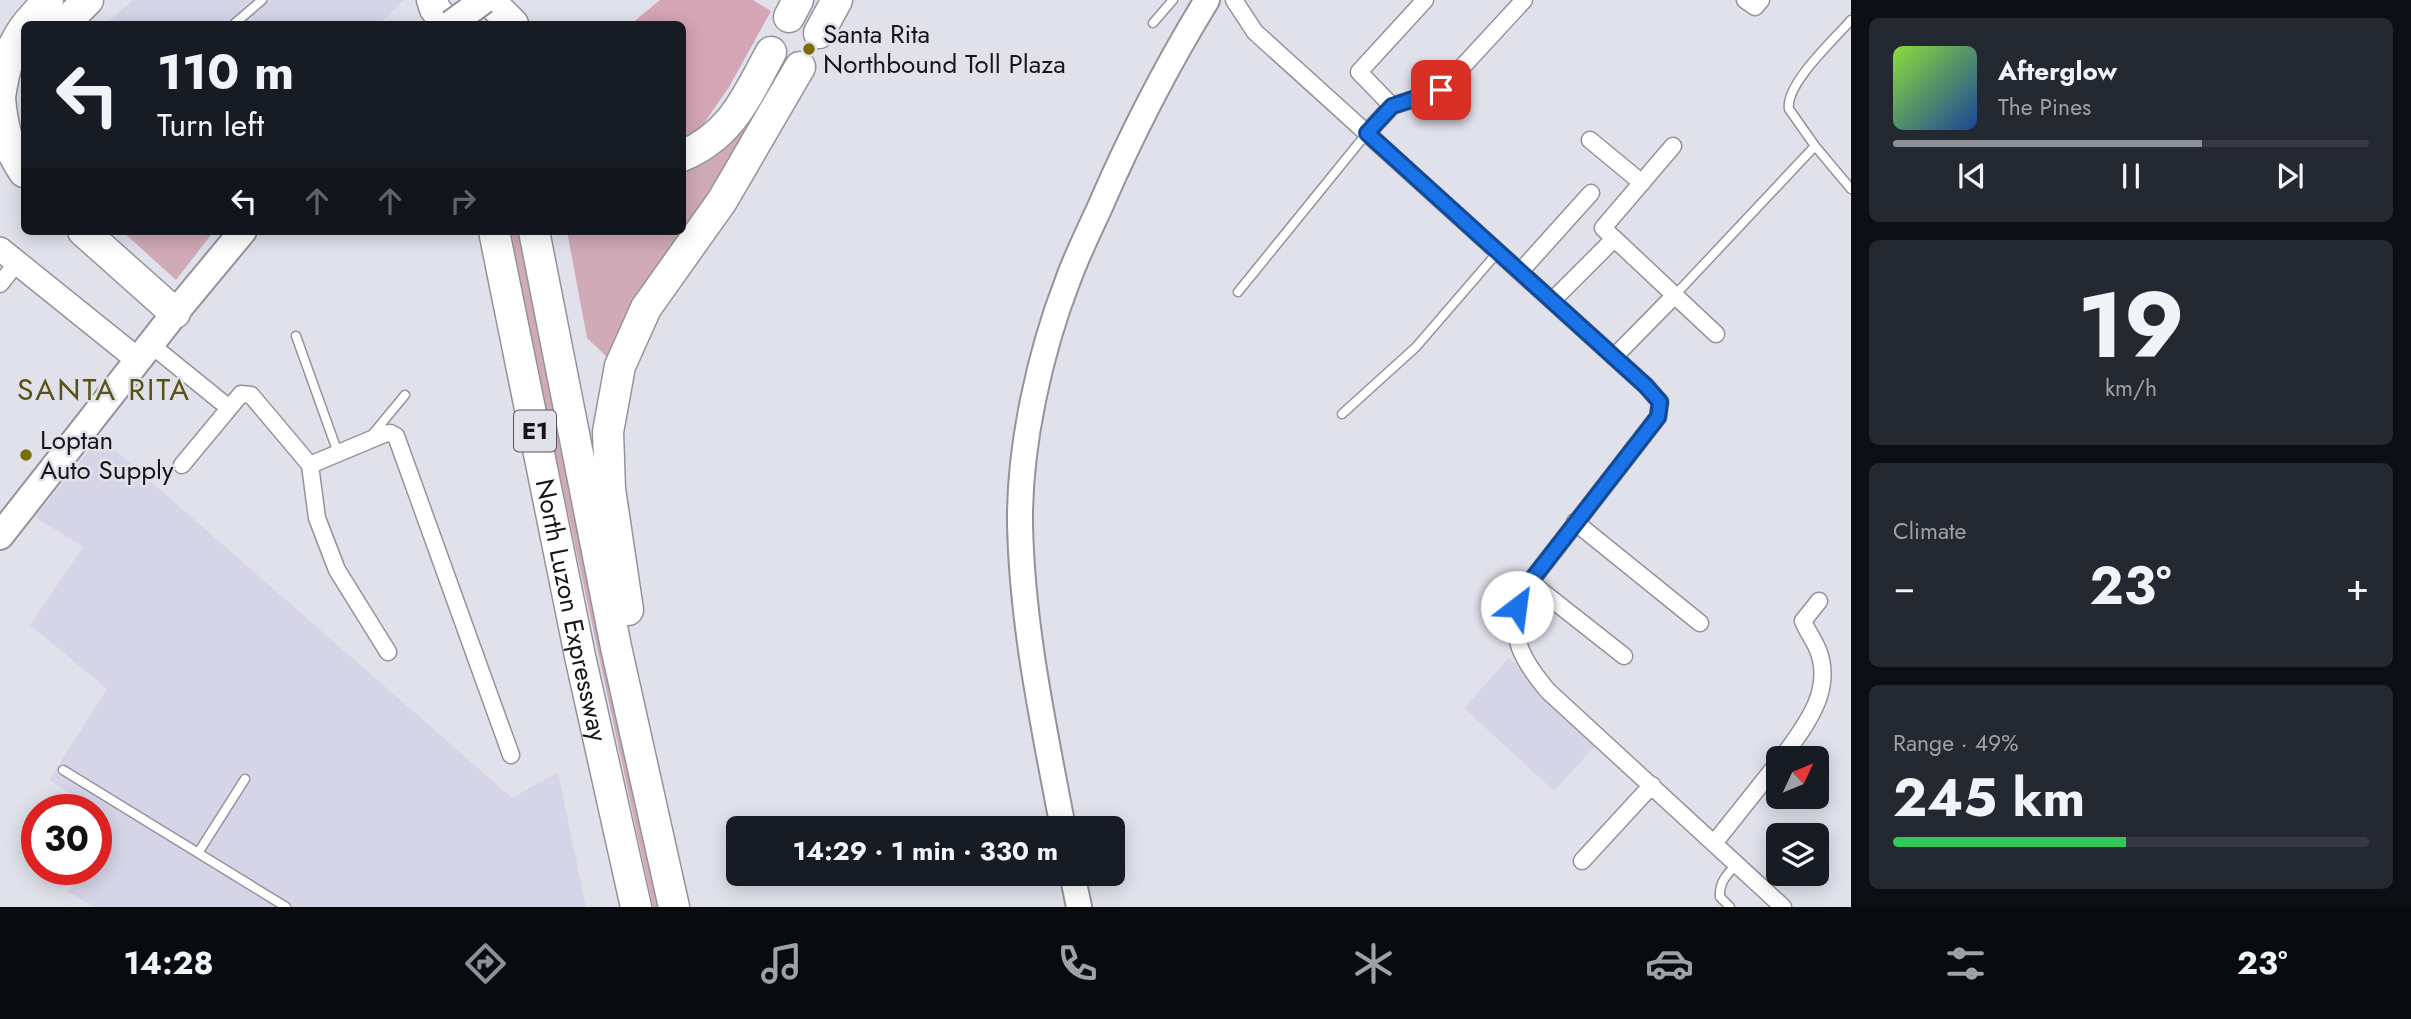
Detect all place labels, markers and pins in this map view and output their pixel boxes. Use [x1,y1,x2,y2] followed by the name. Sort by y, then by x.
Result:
[823,15,1066,83] place label: Santa Rita Northbound Toll Plaza
[801,41,817,57] marker: Santa Rita Northbound Toll Plaza
[1411,60,1471,120] pin
[40,421,174,489] place label: Loptan Auto Supply
[18,447,34,463] marker: Loptan Auto Supply

